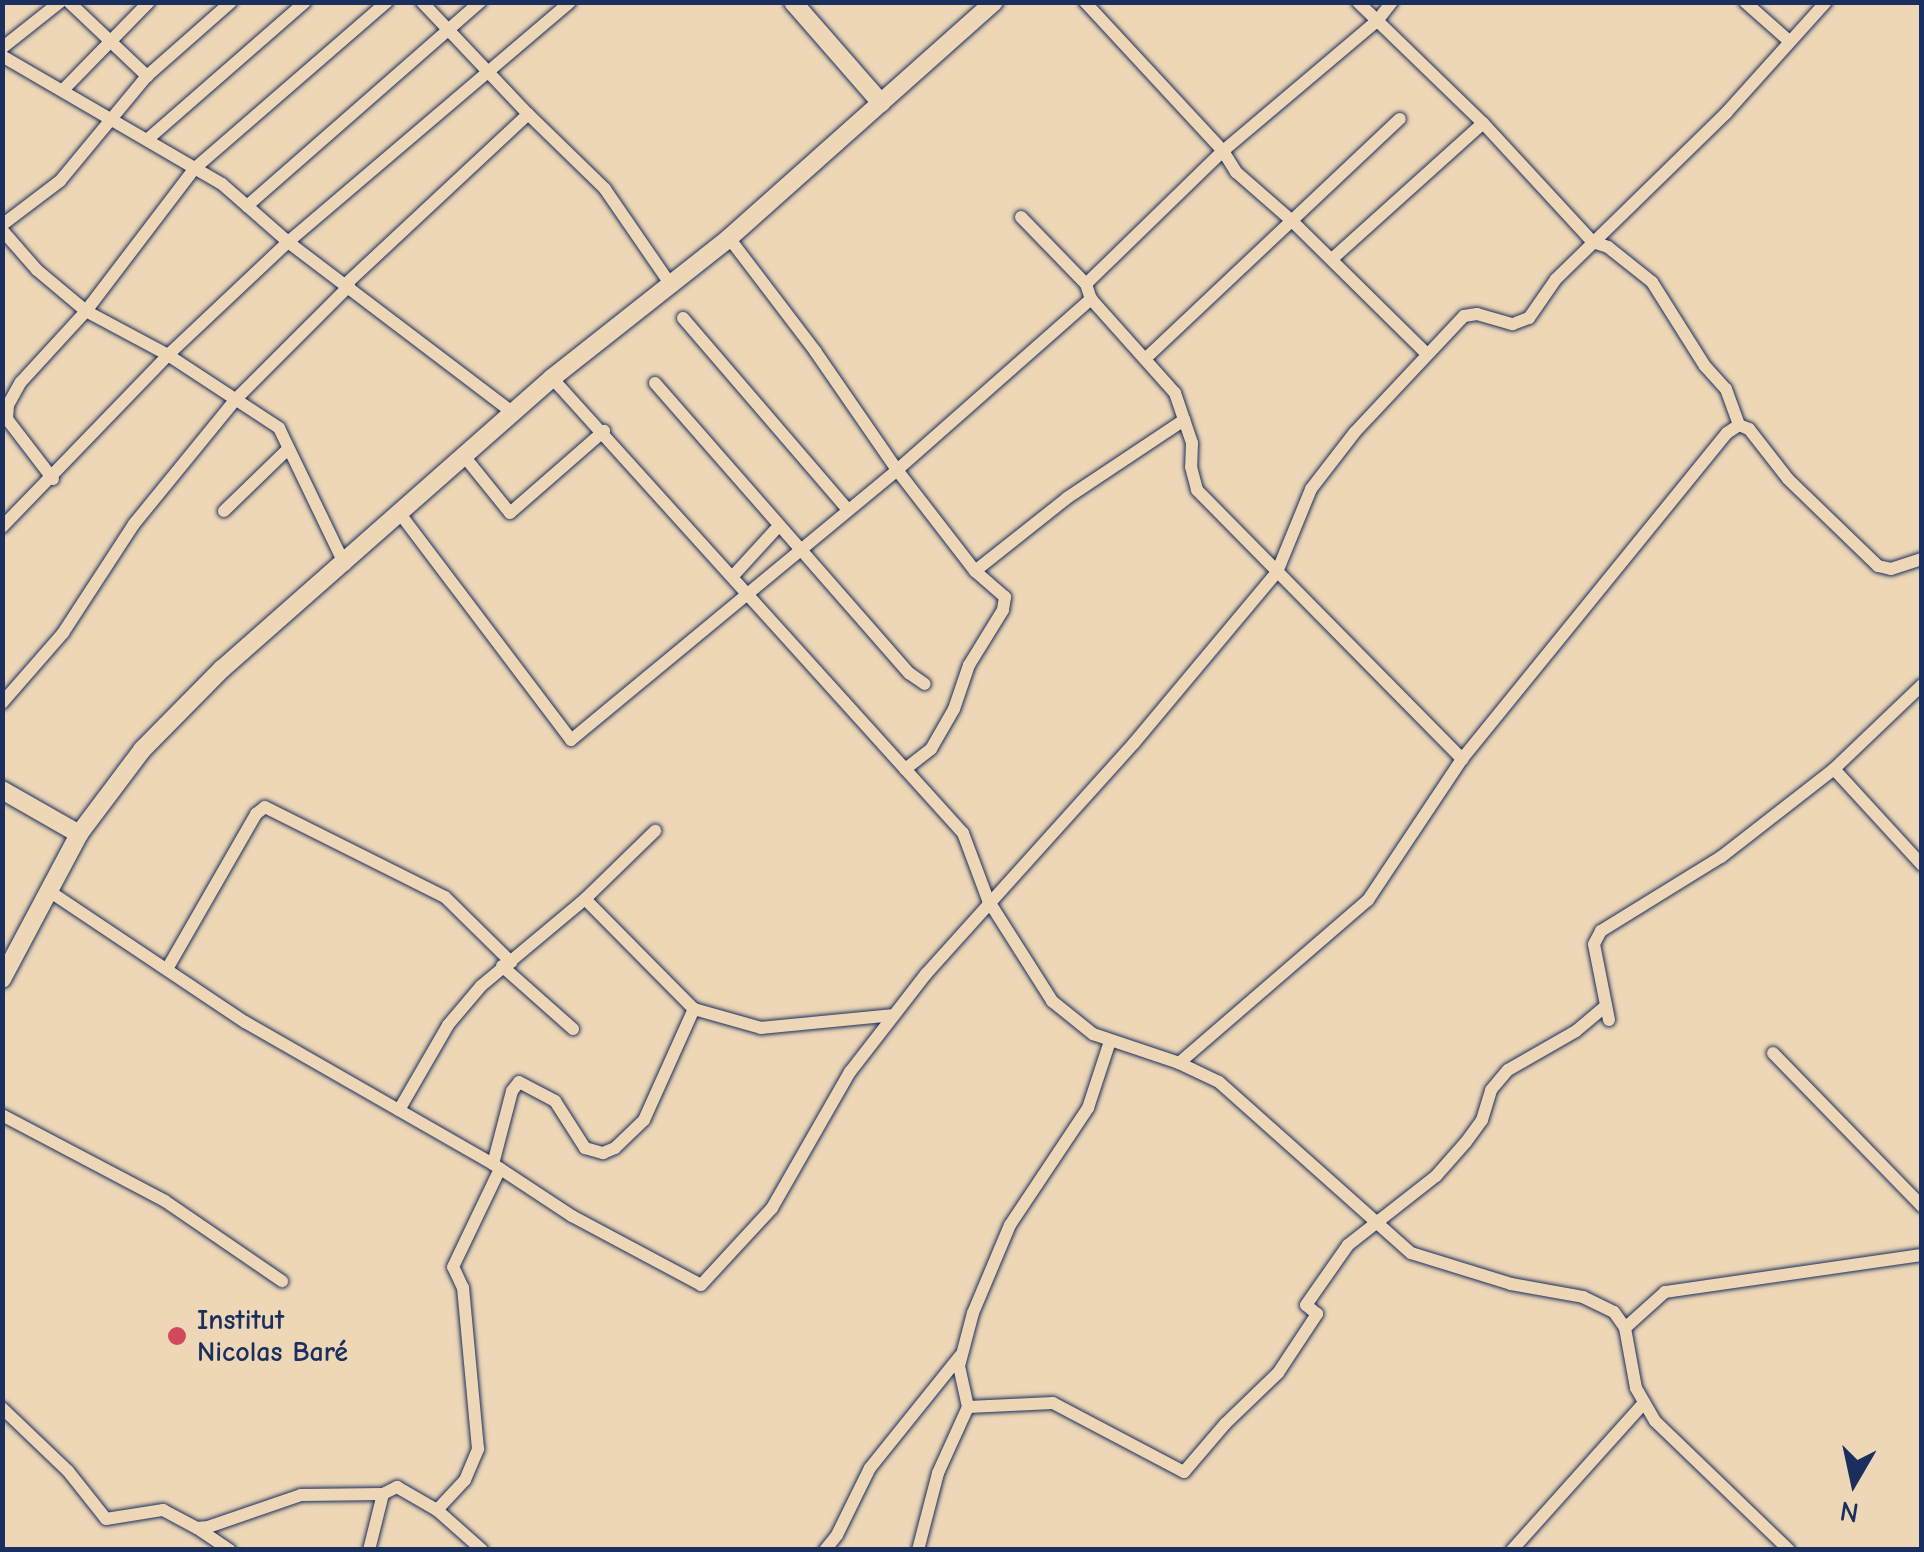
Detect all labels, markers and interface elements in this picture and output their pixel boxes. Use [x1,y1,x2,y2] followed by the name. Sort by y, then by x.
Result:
[197,1303,348,1369] place label: Institut Nicolas Baré
[166,1325,188,1347] marker: Institut Nicolas Baré
[1804,1432,1904,1532] north arrow
[1838,1494,1861,1529] text: N

